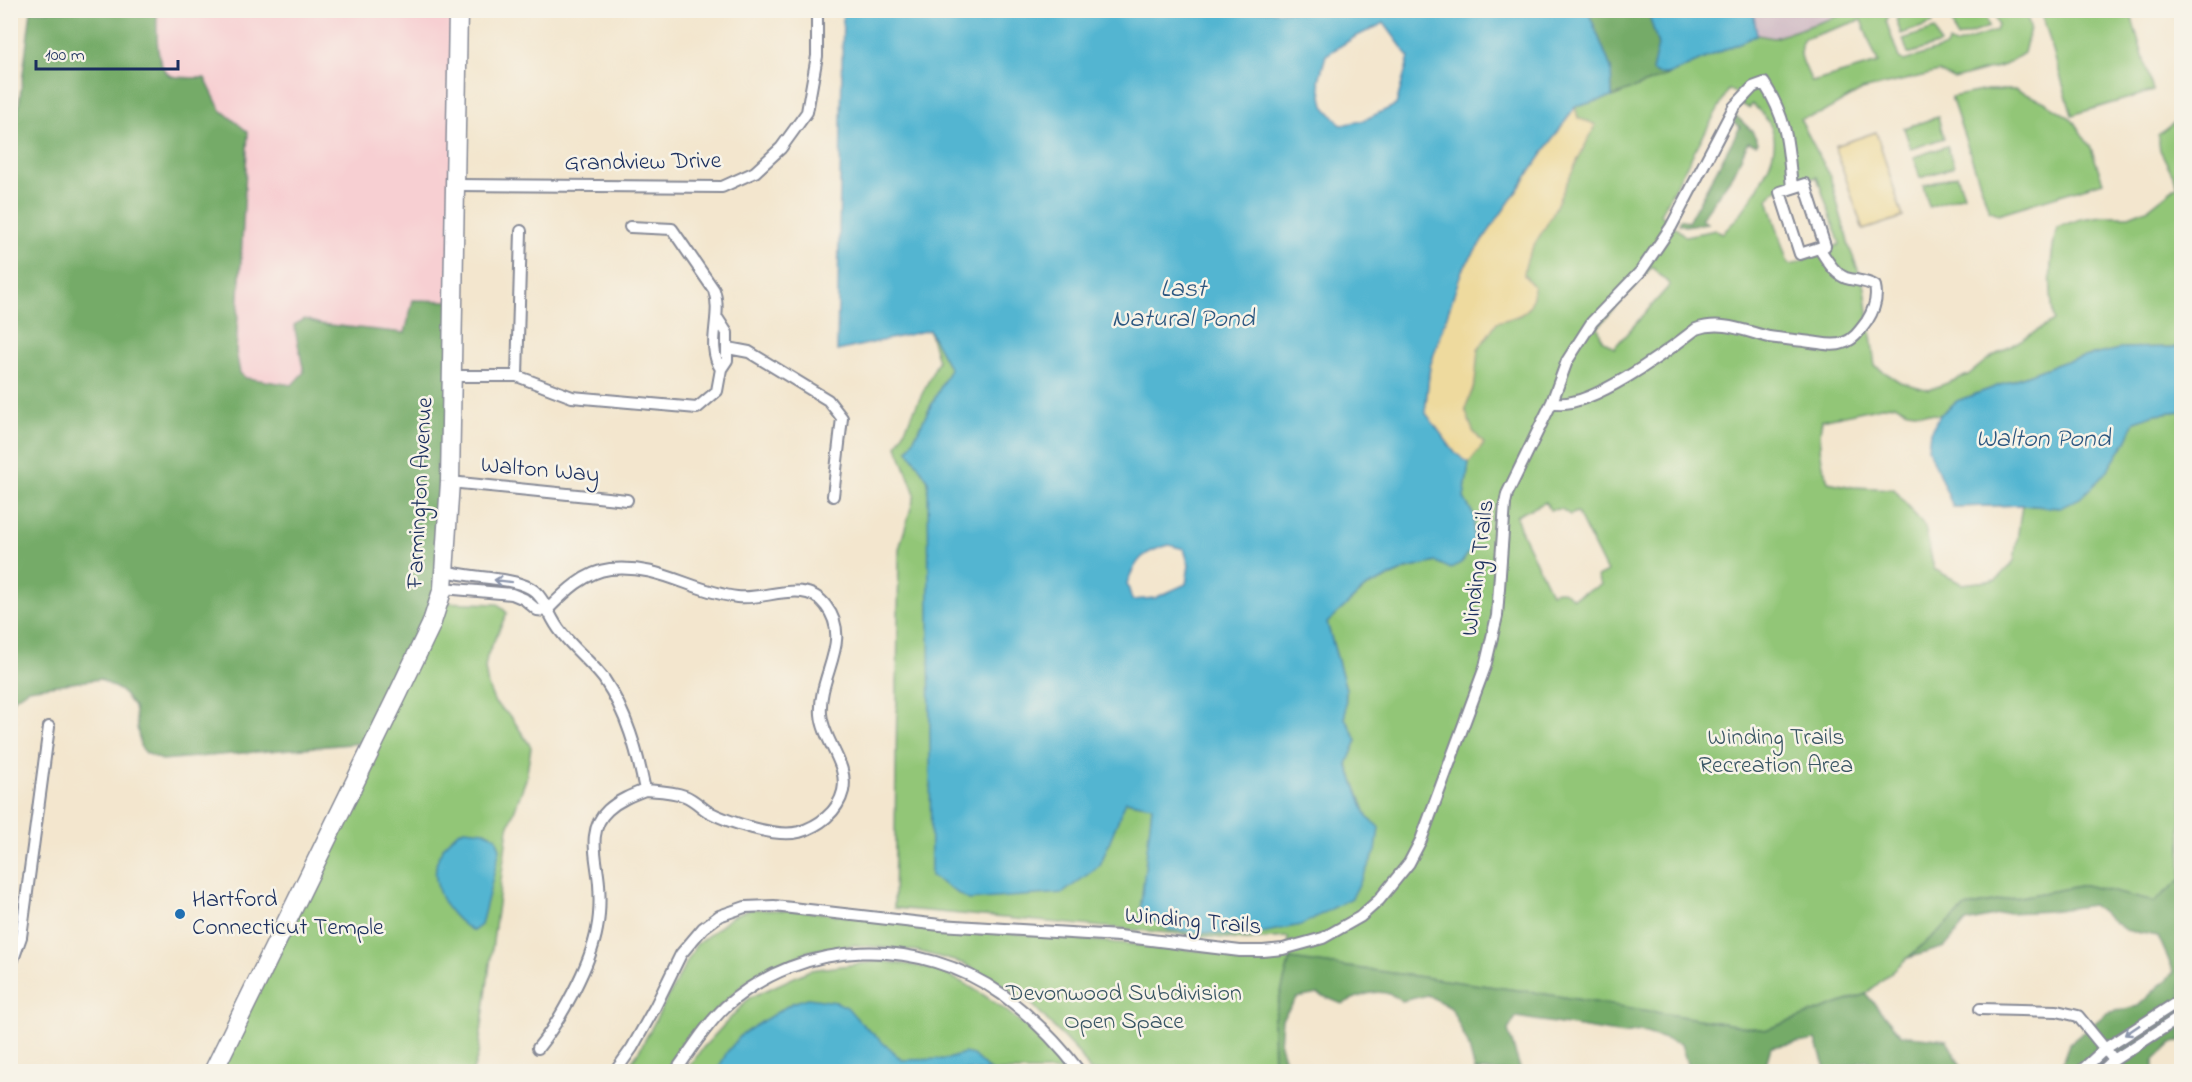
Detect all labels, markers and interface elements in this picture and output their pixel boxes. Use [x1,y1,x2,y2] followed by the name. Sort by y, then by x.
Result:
[36,33,178,71] scale bar
[45,43,85,69] text: 100 m
[564,144,722,182] street label: Grandview Drive
[1112,271,1256,339] water label: Last Natural Pond
[398,396,444,591] street label: Farmington Avenue
[1976,421,2112,459] water label: Walton Pond
[479,448,601,495] street label: Walton Way
[1453,498,1505,638] street label: Winding Trails
[493,575,513,586] one-way arrow
[1699,721,1853,784] park label: Winding Trails Recreation Area
[192,883,384,946] place label: Hartford Connecticut Temple
[1123,899,1263,945] street label: Winding Trails
[173,907,187,921] marker: Hartford Connecticut Temple
[1005,977,1242,1040] park label: Devonwood Subdivision Open Space
[2124,1024,2141,1036] one-way arrow

